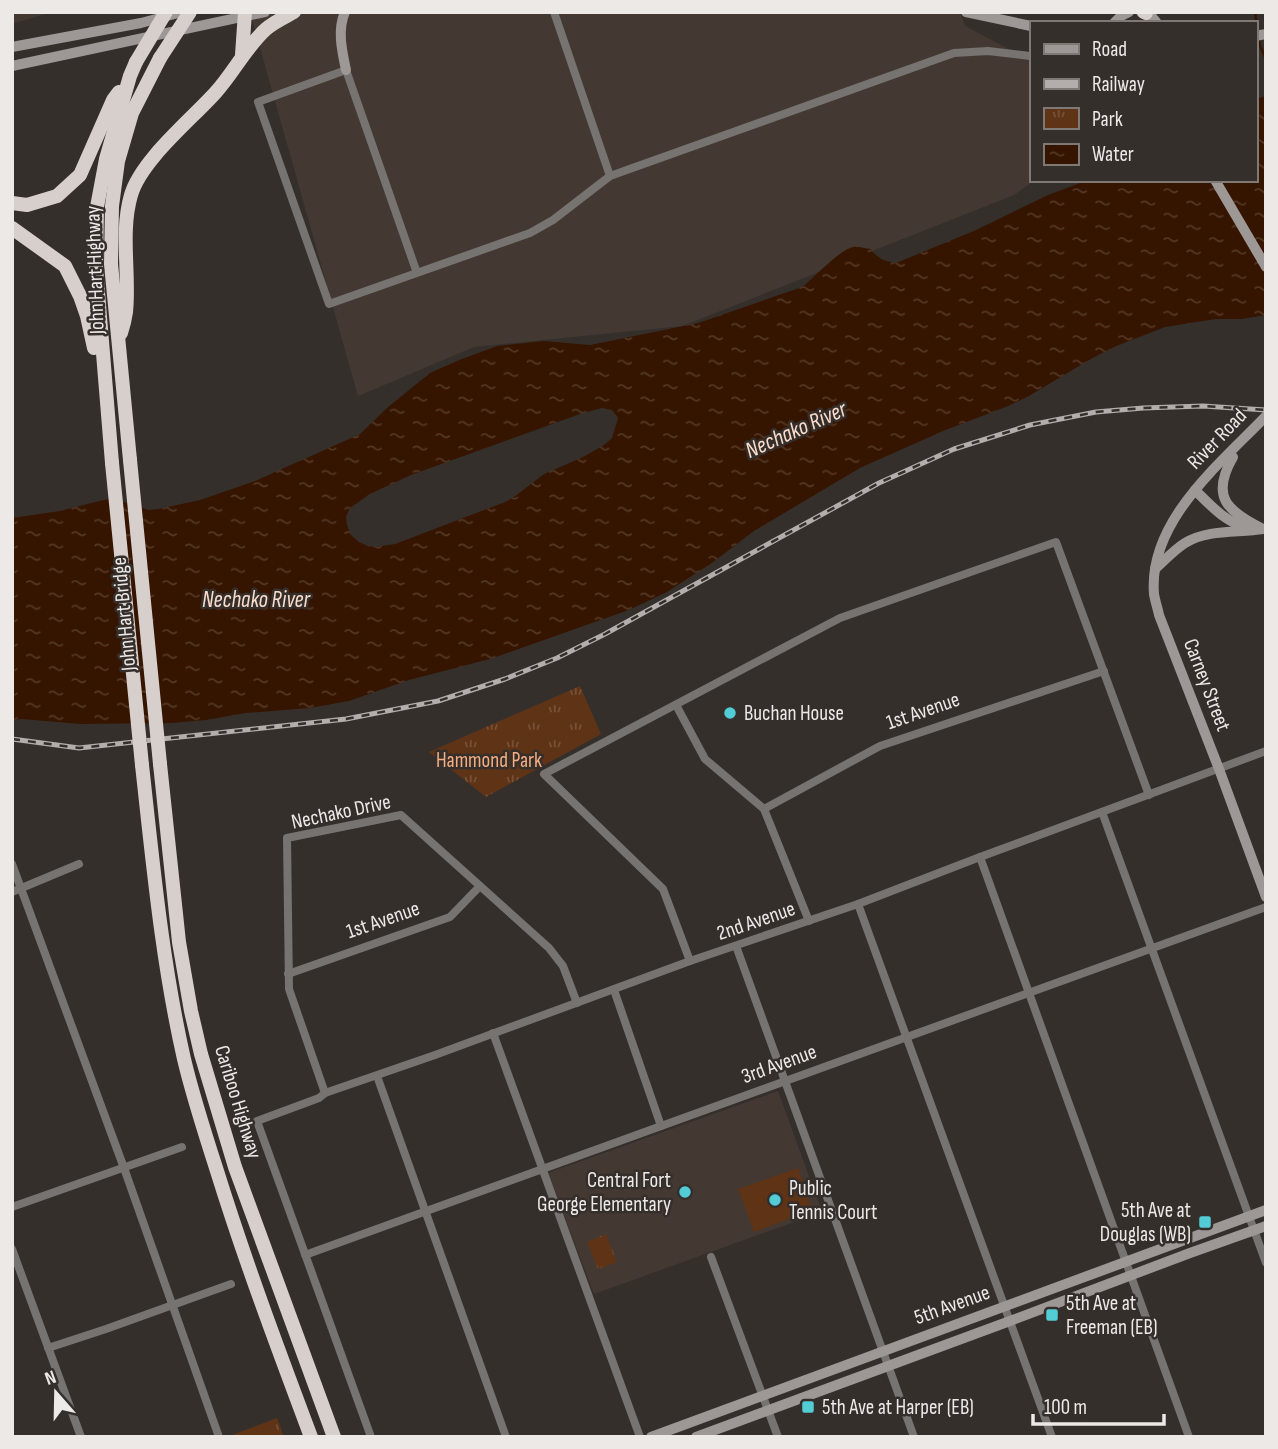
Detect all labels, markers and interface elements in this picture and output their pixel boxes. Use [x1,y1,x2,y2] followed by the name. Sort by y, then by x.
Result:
[1030,21,1257,182] legend
[1092,37,1127,62] text: Road
[1092,72,1145,97] text: Railway
[1092,107,1123,132] text: Park
[1092,142,1134,167] text: Water
[80,205,110,336] street label: John Hart Highway
[741,395,852,465] water label: Nechako River
[1182,404,1252,474] street label: River Road
[107,556,142,673] street label: John Hart Bridge
[202,586,312,614] water label: Nechako River
[1178,635,1236,735] street label: Carney Street
[883,687,963,735] street label: 1st Avenue
[744,701,844,726] place label: Buchan House
[722,705,738,721] marker: Buchan House
[436,748,542,773] park label: Hammond Park
[289,789,393,835] street label: Nechako Drive
[343,896,423,944] street label: 1st Avenue
[714,896,798,946] street label: 2nd Avenue
[738,1039,820,1089] street label: 3rd Avenue
[209,1042,267,1162] street label: Cariboo Highway
[537,1168,671,1217] place label: Central Fort George Elementary
[789,1176,878,1225] place label: Public Tennis Court
[677,1184,693,1200] marker: Central Fort George Elementary
[767,1192,783,1208] marker: Public Tennis Court
[1100,1198,1191,1247] place label: 5th Ave at Douglas (WB)
[1197,1214,1213,1230] marker: 5th Ave at Douglas (WB)
[911,1280,993,1330] street label: 5th Avenue
[1066,1291,1158,1340] place label: 5th Ave at Freeman (EB)
[1044,1307,1060,1323] marker: 5th Ave at Freeman (EB)
[21,1358,91,1428] north arrow
[42,1366,59,1391] text: N
[1033,1382,1164,1426] scale bar
[822,1395,974,1420] place label: 5th Ave at Harper (EB)
[1044,1395,1087,1420] text: 100 m
[800,1399,816,1415] marker: 5th Ave at Harper (EB)

